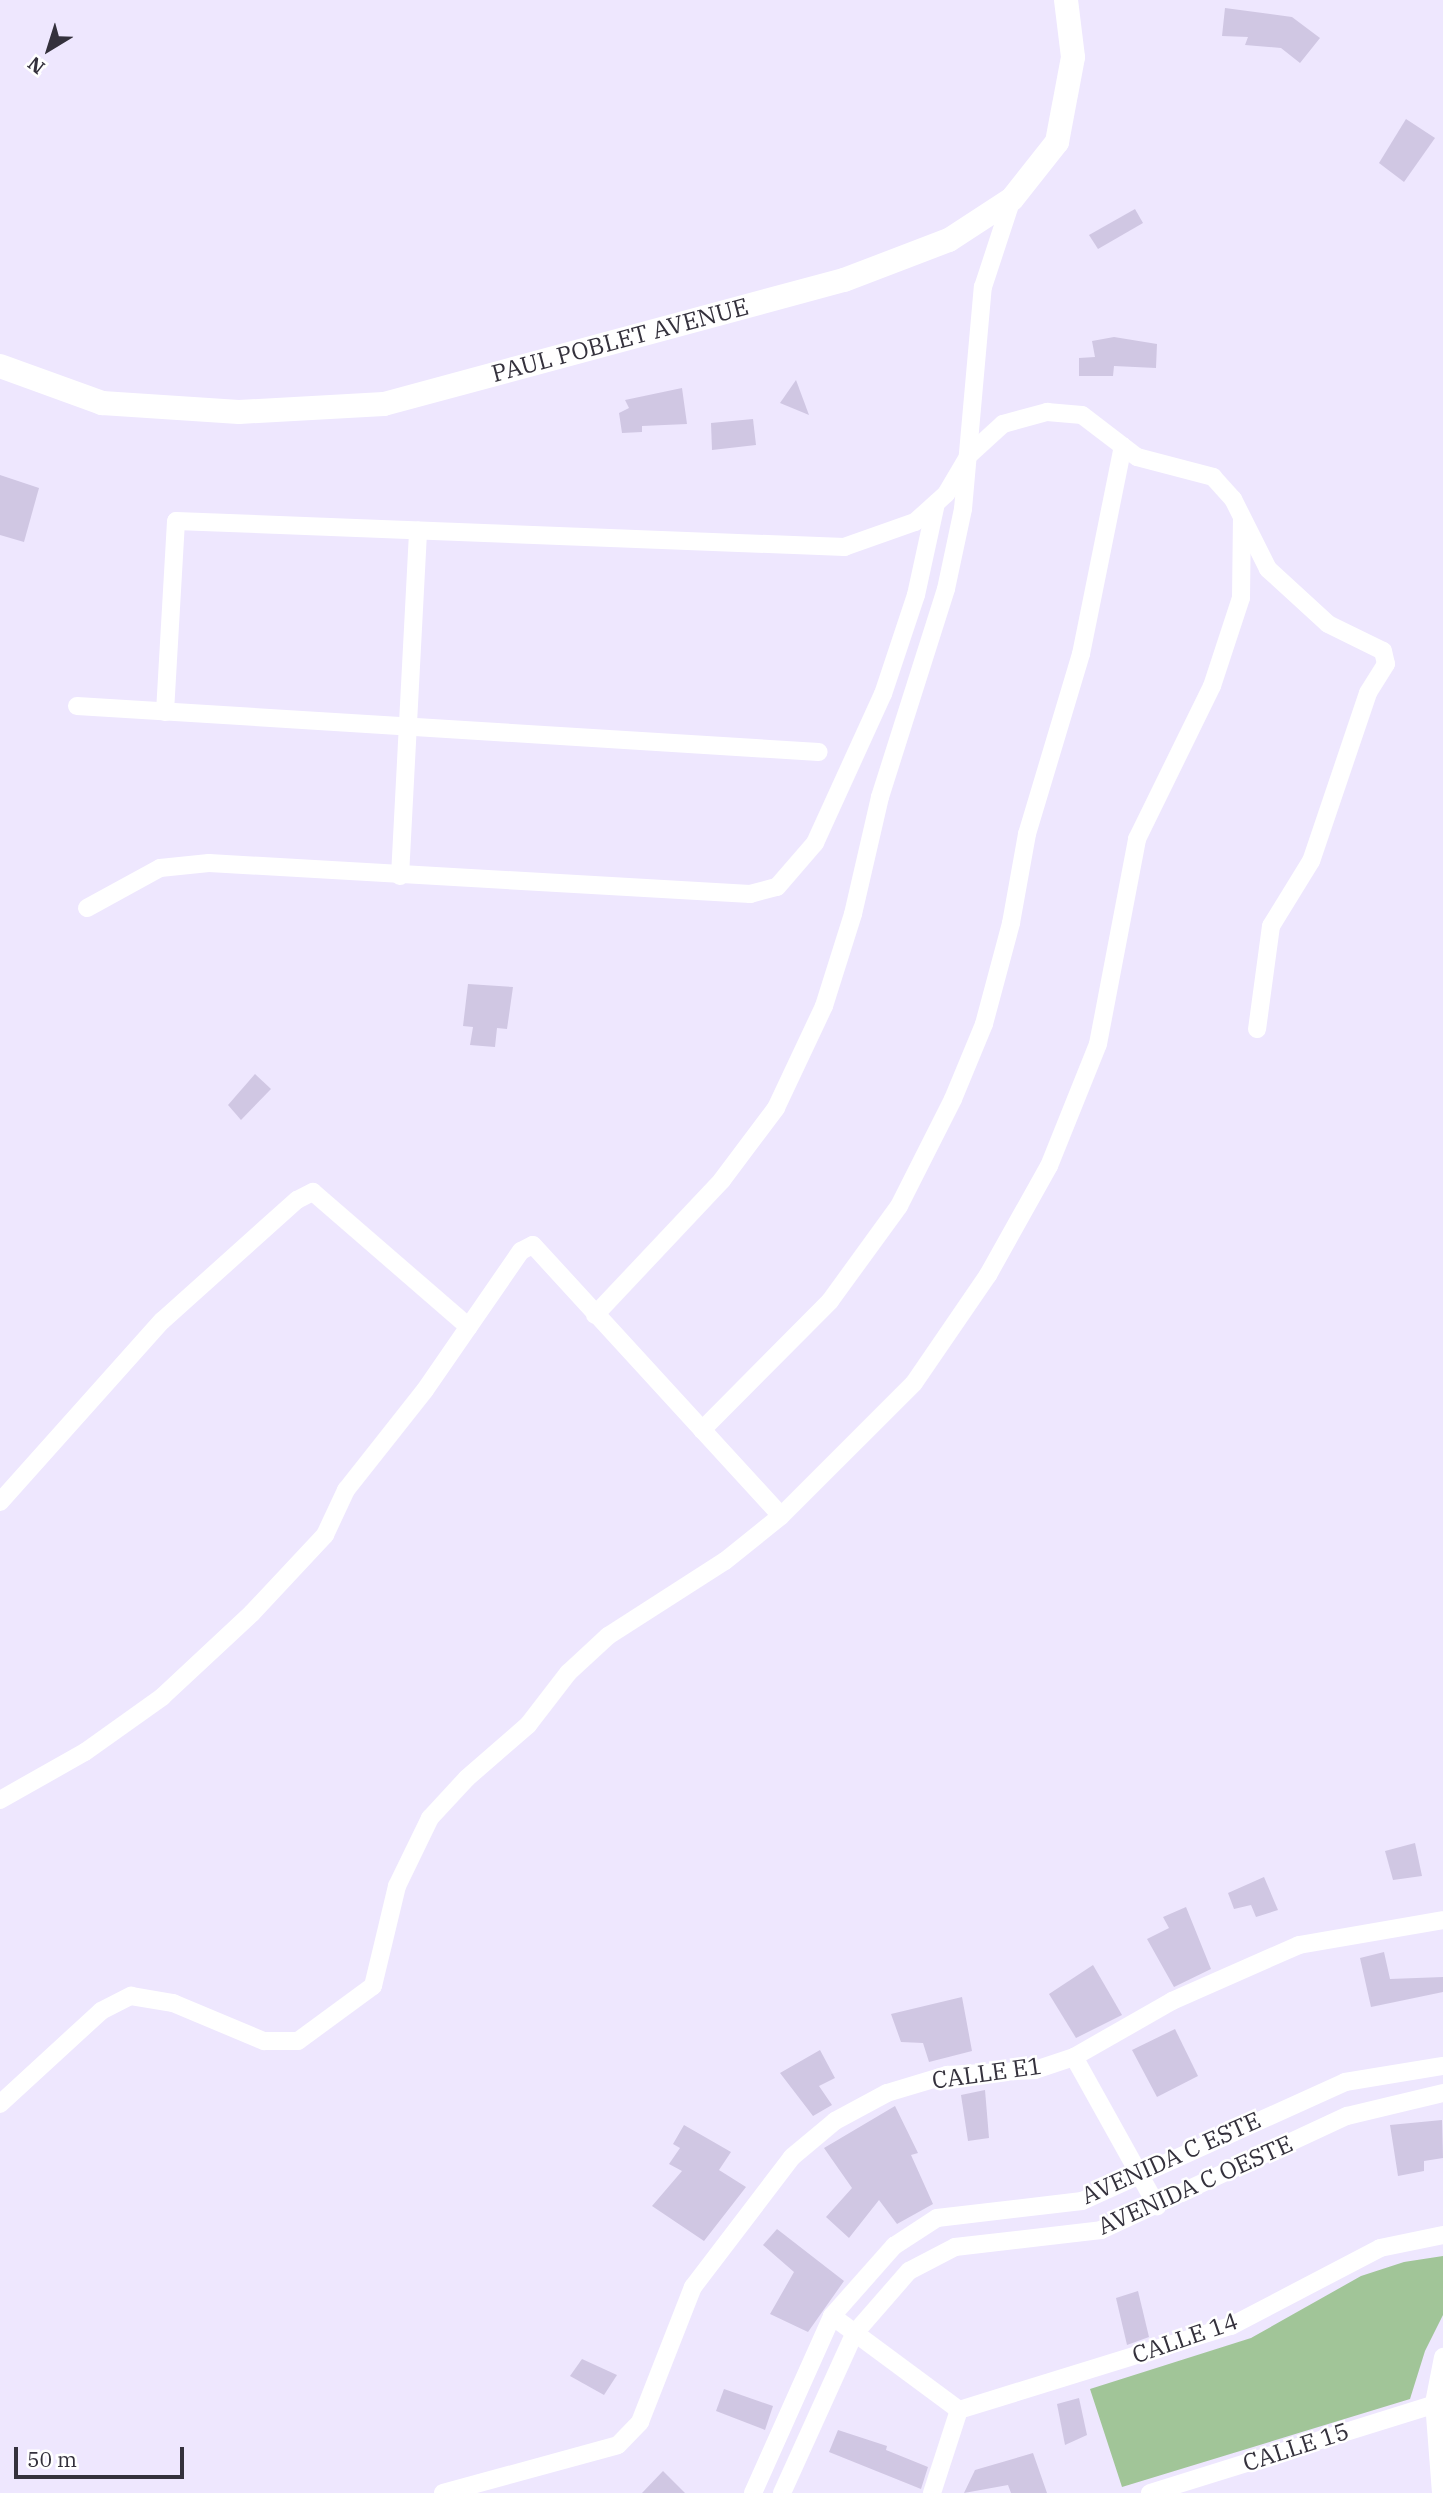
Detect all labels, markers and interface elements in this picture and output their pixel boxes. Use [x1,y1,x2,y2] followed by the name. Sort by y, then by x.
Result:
[14,14,84,84] north arrow
[23,51,49,80] text: N
[488,292,752,388] street label: PAUL POBLET AVENUE
[930,2051,1044,2095] street label: CALLE E1
[1077,2106,1265,2210] street label: AVENIDA C ESTE
[1093,2129,1297,2241] street label: AVENIDA C OESTE
[1128,2306,1242,2370] street label: CALLE 14
[1239,2416,1353,2478] street label: CALLE 15
[18,2434,187,2478] scale bar
[27,2445,77,2473] text: 50 m

